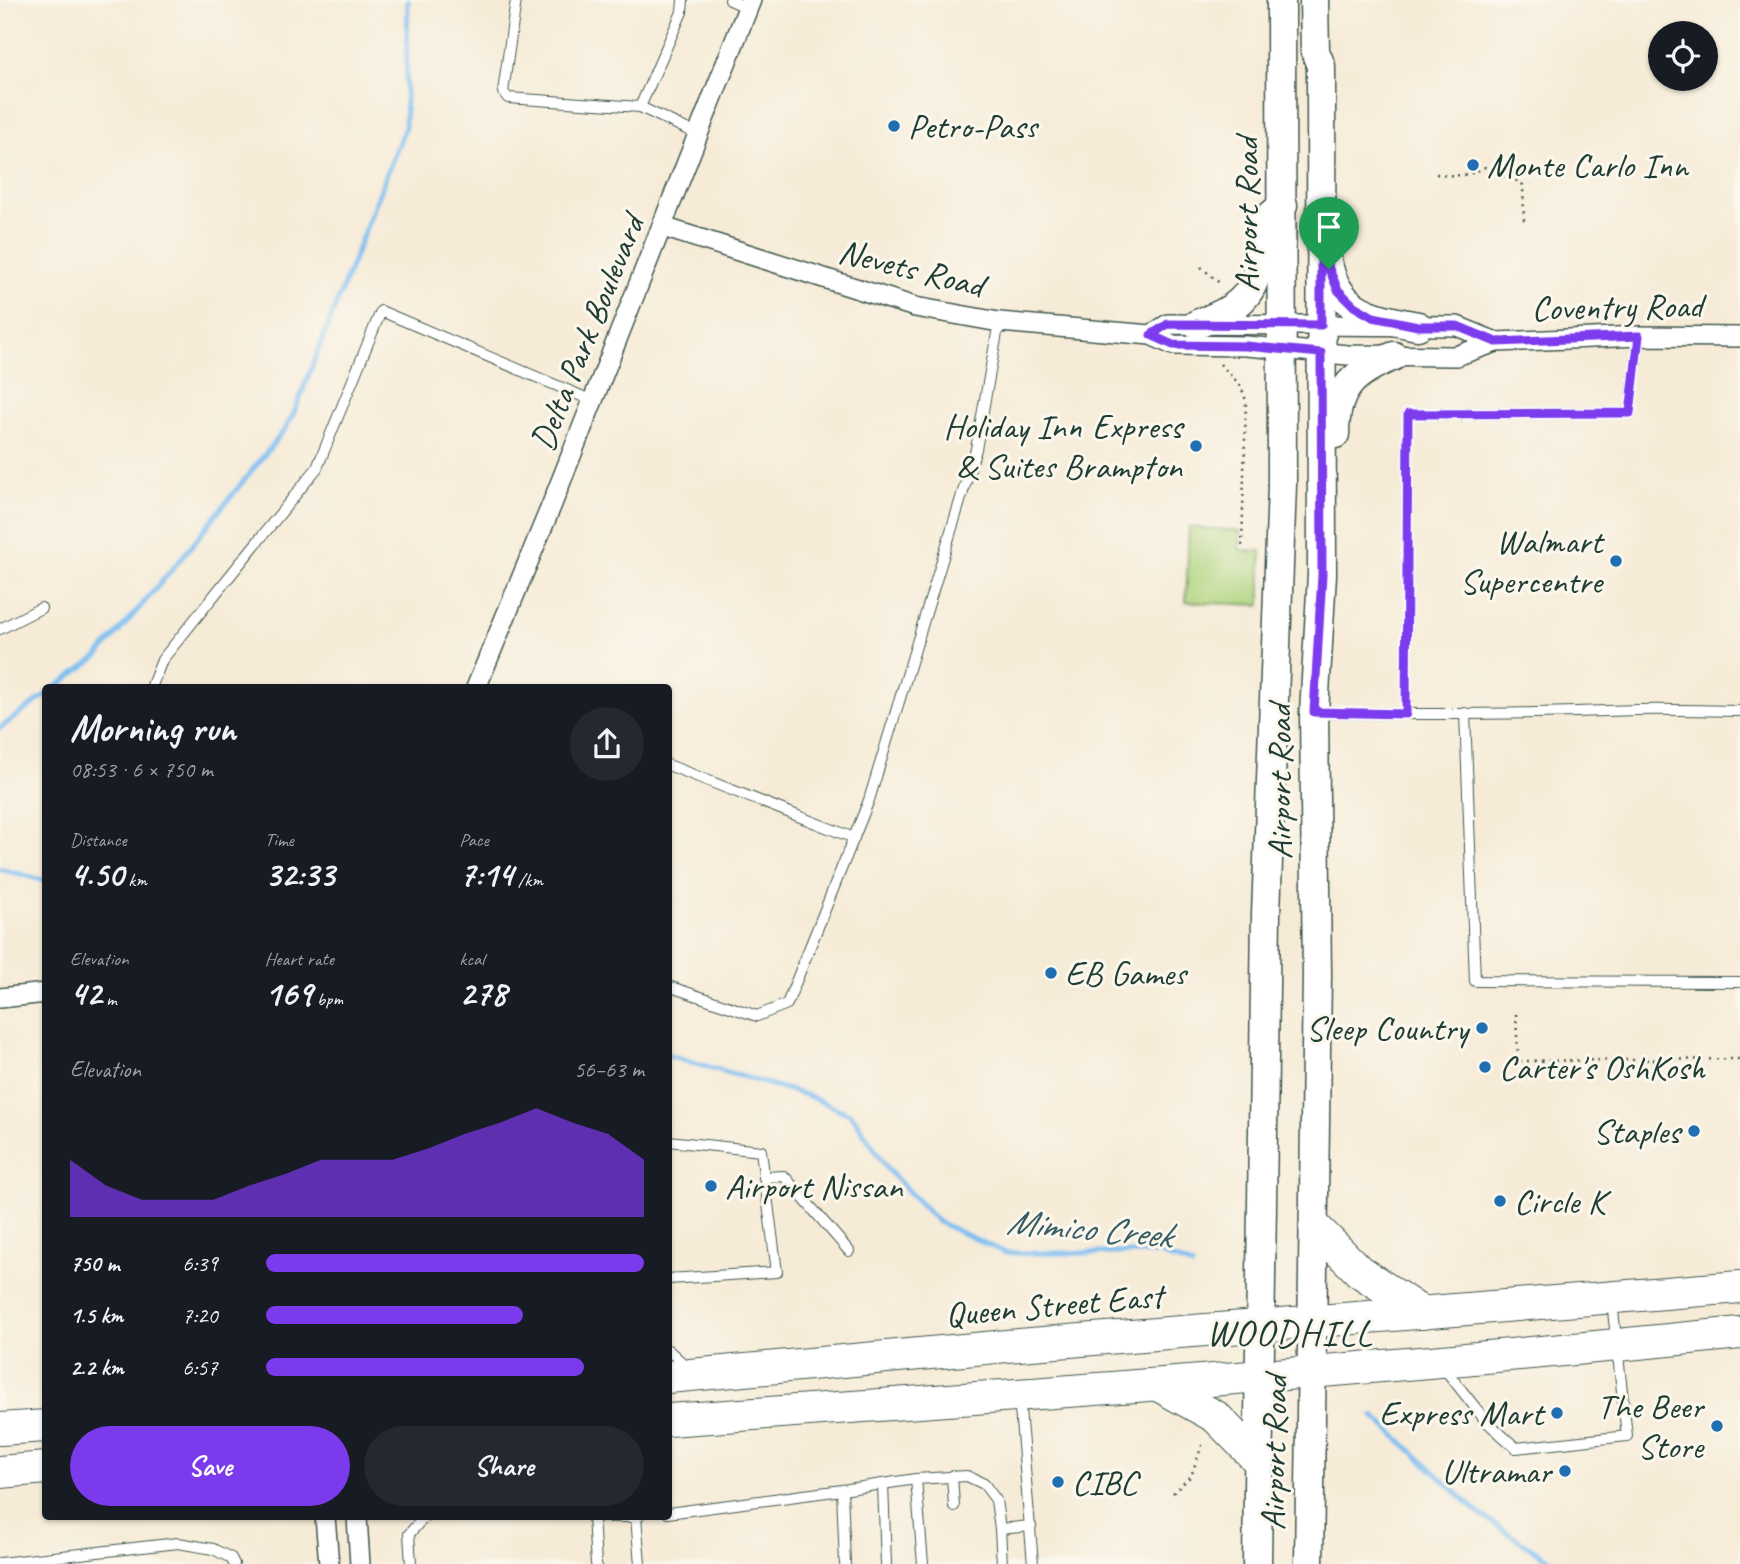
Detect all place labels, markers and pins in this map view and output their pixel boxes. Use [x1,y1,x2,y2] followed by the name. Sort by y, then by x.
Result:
[908,104,1040,149] place label: Petro-Pass
[886,118,902,134] marker: Petro-Pass
[1487,143,1690,188] place label: Monte Carlo Inn
[1465,157,1481,173] marker: Monte Carlo Inn
[1299,197,1359,269] pin
[943,404,1185,489] place label: Holiday Inn Express & Suites Brampton
[1188,438,1204,454] marker: Holiday Inn Express & Suites Brampton
[1460,519,1605,604] place label: Walmart Supercentre
[1608,553,1624,569] marker: Walmart Supercentre
[1065,951,1189,996] place label: EB Games
[1043,965,1059,981] marker: EB Games
[1306,1006,1471,1051] place label: Sleep Country
[1474,1020,1490,1036] marker: Sleep Country
[1499,1045,1707,1090] place label: Carter's OshKosh
[1477,1059,1493,1075] marker: Carter's OshKosh
[1593,1109,1683,1154] place label: Staples
[1686,1123,1702,1139] marker: Staples
[725,1164,904,1209] place label: Airport Nissan
[703,1178,719,1194] marker: Airport Nissan
[1514,1179,1612,1224] place label: Circle K
[1492,1193,1508,1209] marker: Circle K
[1597,1384,1706,1469] place label: The Beer Store
[1379,1391,1546,1436] place label: Express Mart
[1549,1405,1565,1421] marker: Express Mart
[1709,1418,1725,1434] marker: The Beer Store
[1441,1449,1553,1494] place label: Ultramar
[1072,1460,1141,1505] place label: CIBC
[1557,1463,1573,1479] marker: Ultramar
[1050,1474,1066,1490] marker: CIBC

